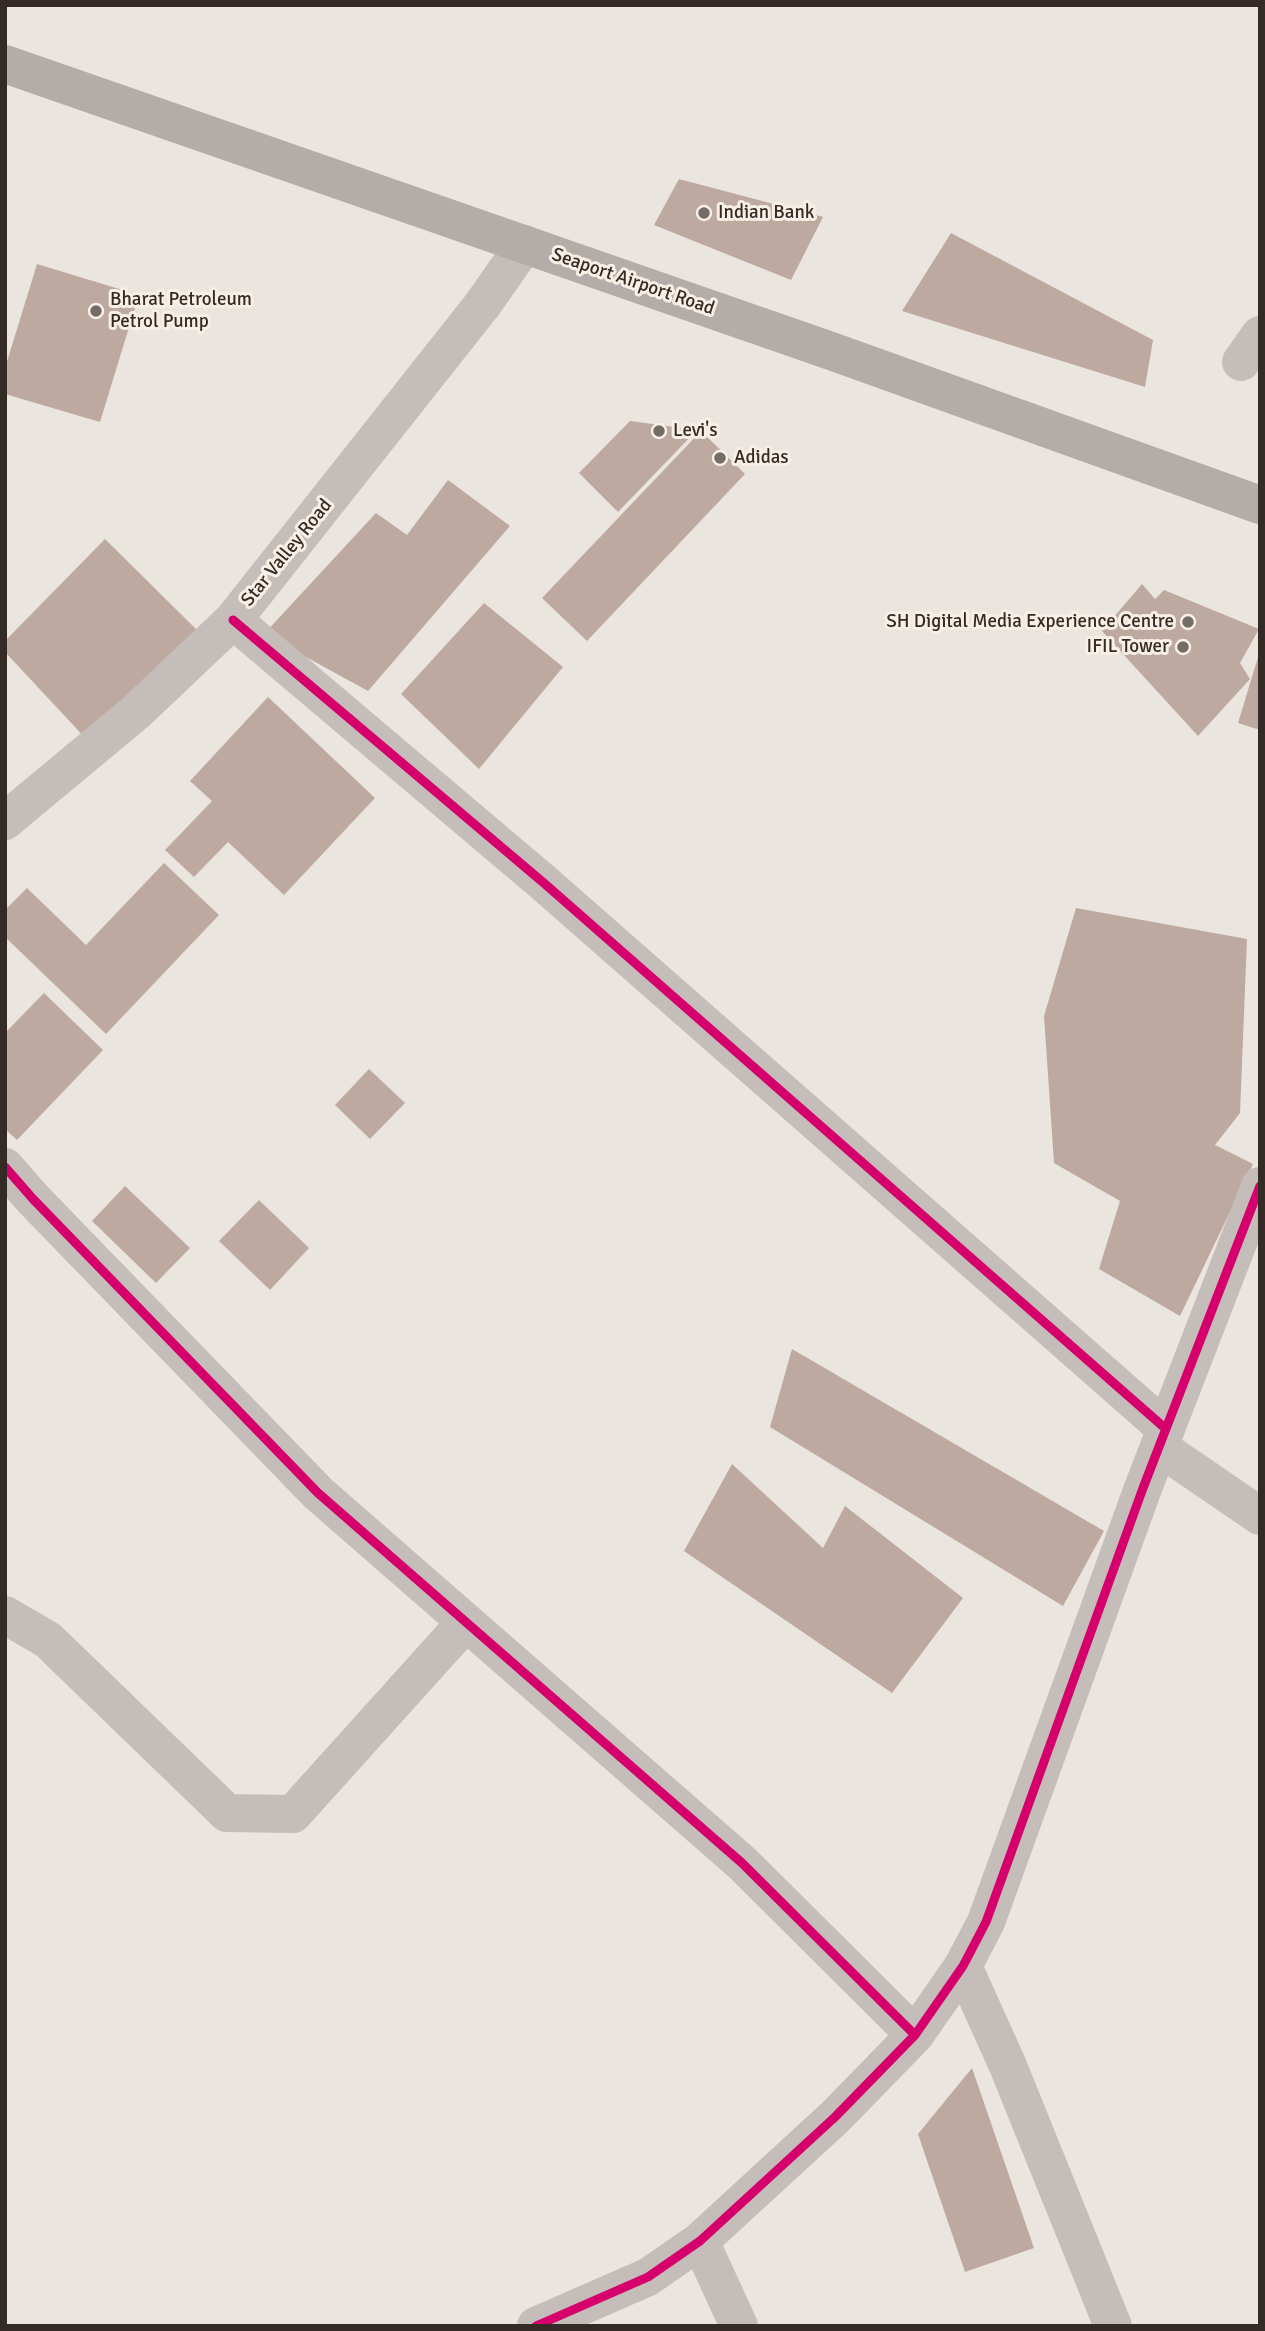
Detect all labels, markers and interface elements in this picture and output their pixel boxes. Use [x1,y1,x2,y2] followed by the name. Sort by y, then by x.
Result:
[718,202,814,224] place label: Indian Bank
[696,205,712,221] marker: Indian Bank
[549,243,717,321] street label: Seaport Airport Road
[110,289,252,333] place label: Bharat Petroleum Petrol Pump
[88,303,104,319] marker: Bharat Petroleum Petrol Pump
[673,420,717,442] place label: Levi's
[651,423,667,439] marker: Levi's
[734,447,789,469] place label: Adidas
[712,450,728,466] marker: Adidas
[237,495,337,611] street label: Star Valley Road
[886,611,1174,633] place label: SH Digital Media Experience Centre
[1180,614,1196,630] marker: SH Digital Media Experience Centre
[1087,636,1169,658] place label: IFIL Tower
[1175,639,1191,655] marker: IFIL Tower

